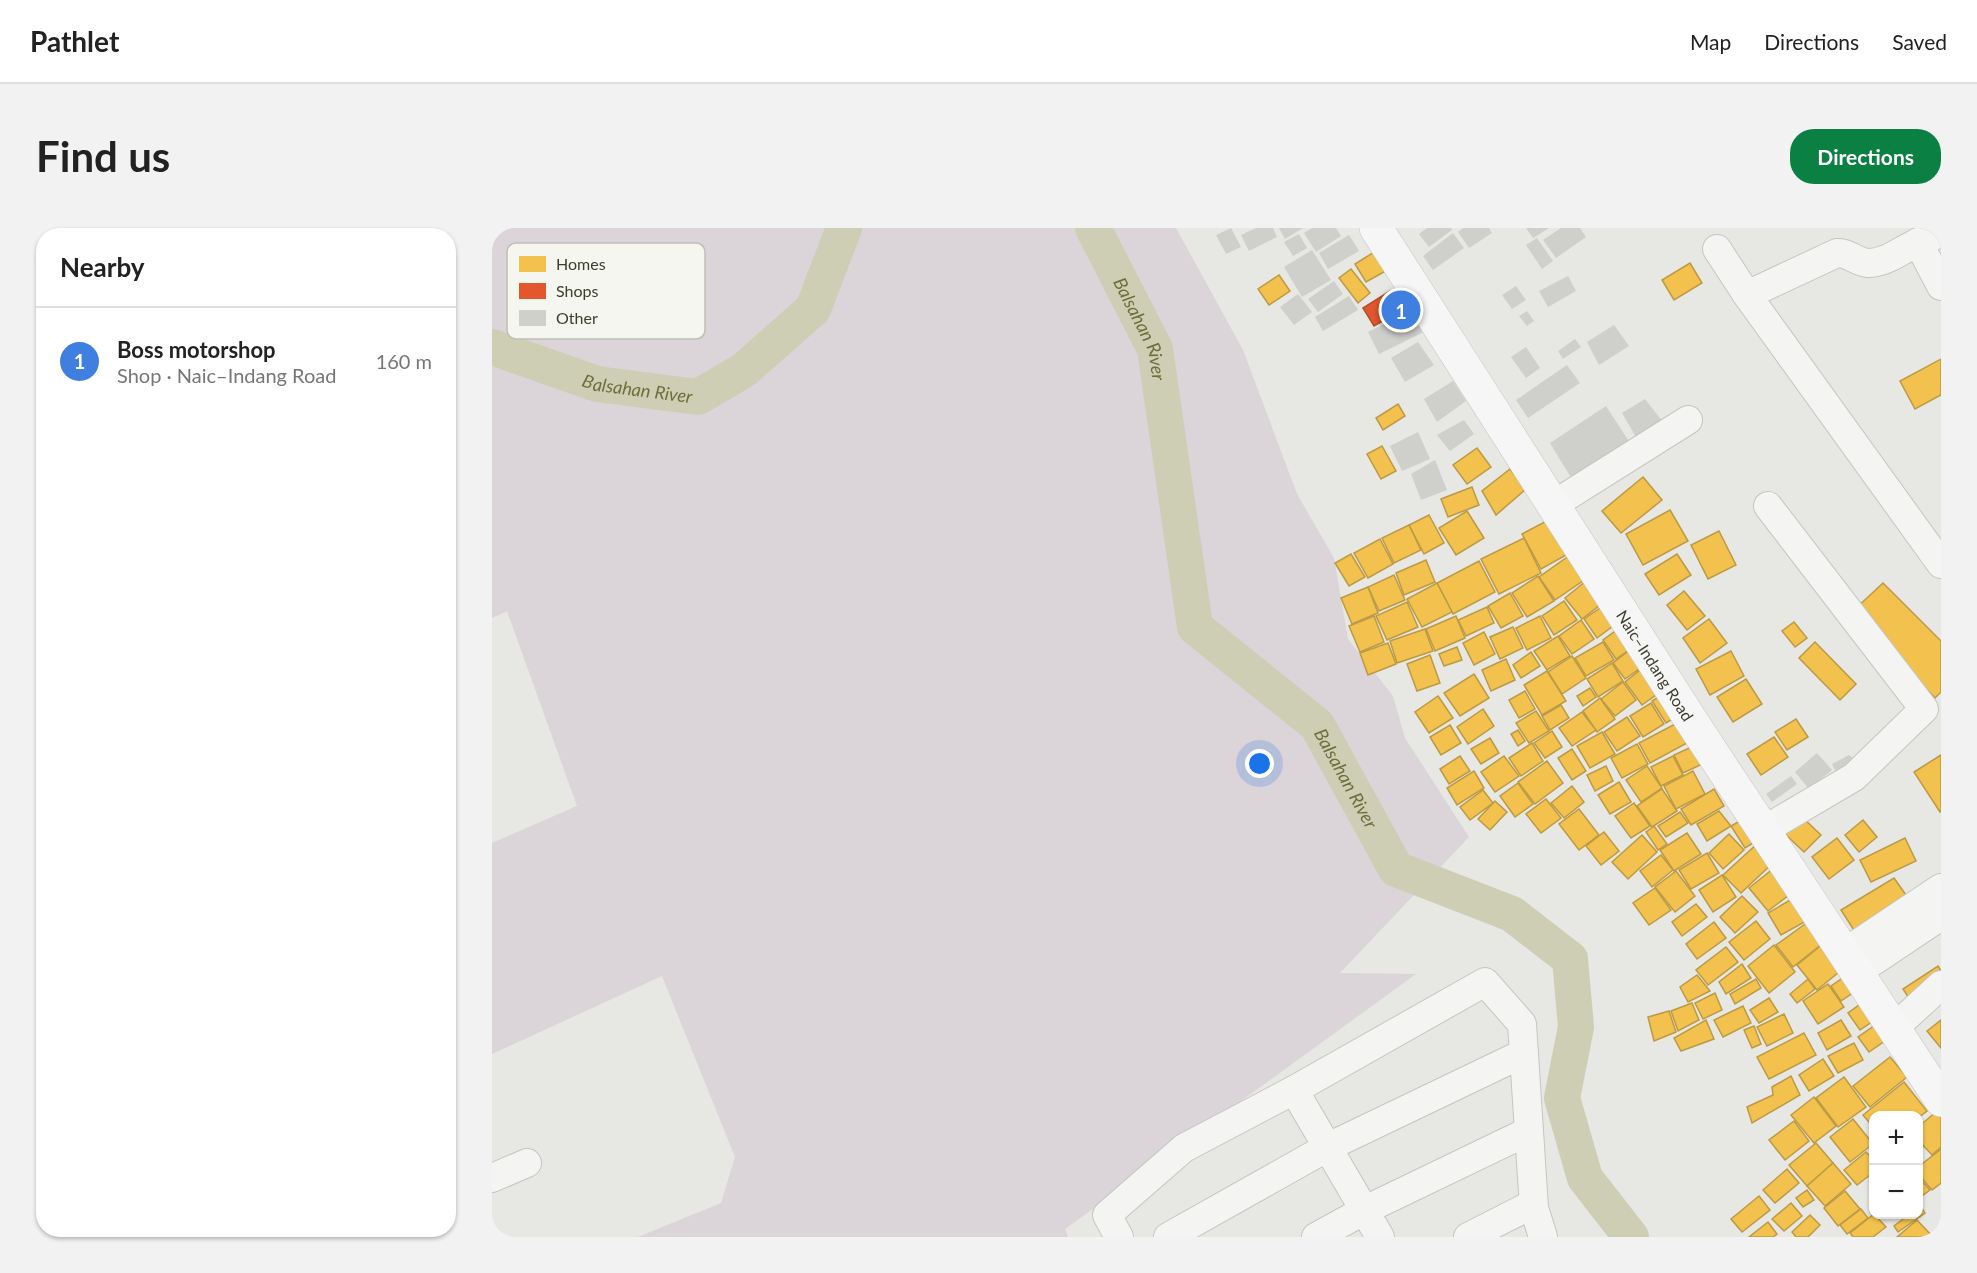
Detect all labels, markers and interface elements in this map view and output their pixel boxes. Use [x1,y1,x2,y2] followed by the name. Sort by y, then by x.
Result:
[30,24,119,58] text: Pathlet
[1690,29,1731,54] text: Map
[1764,29,1859,54] text: Directions
[1892,29,1947,54] text: Saved
[1790,129,1941,184] button: Directions
[36,131,170,181] text: Find us
[507,243,705,339] legend
[60,251,145,283] text: Nearby
[556,254,606,273] text: Homes
[1109,273,1170,382] water label: Balsahan River
[556,281,599,300] text: Shops
[1382,288,1420,332] pin: 1
[556,308,598,327] text: Other
[117,336,276,363] text: Boss motorshop
[74,349,85,373] text: 1
[376,349,432,373] text: 160 m
[117,363,336,387] text: Shop · Naic–Indang Road
[580,369,694,407] water label: Balsahan River
[1613,606,1698,724] street label: Naic–Indang Road
[1310,724,1383,833] water label: Balsahan River
[1245,749,1274,778] your location
[1869,1111,1923,1219] map controls
[1869,1111,1923,1165] button: +
[1869,1165,1923,1219] button: −

